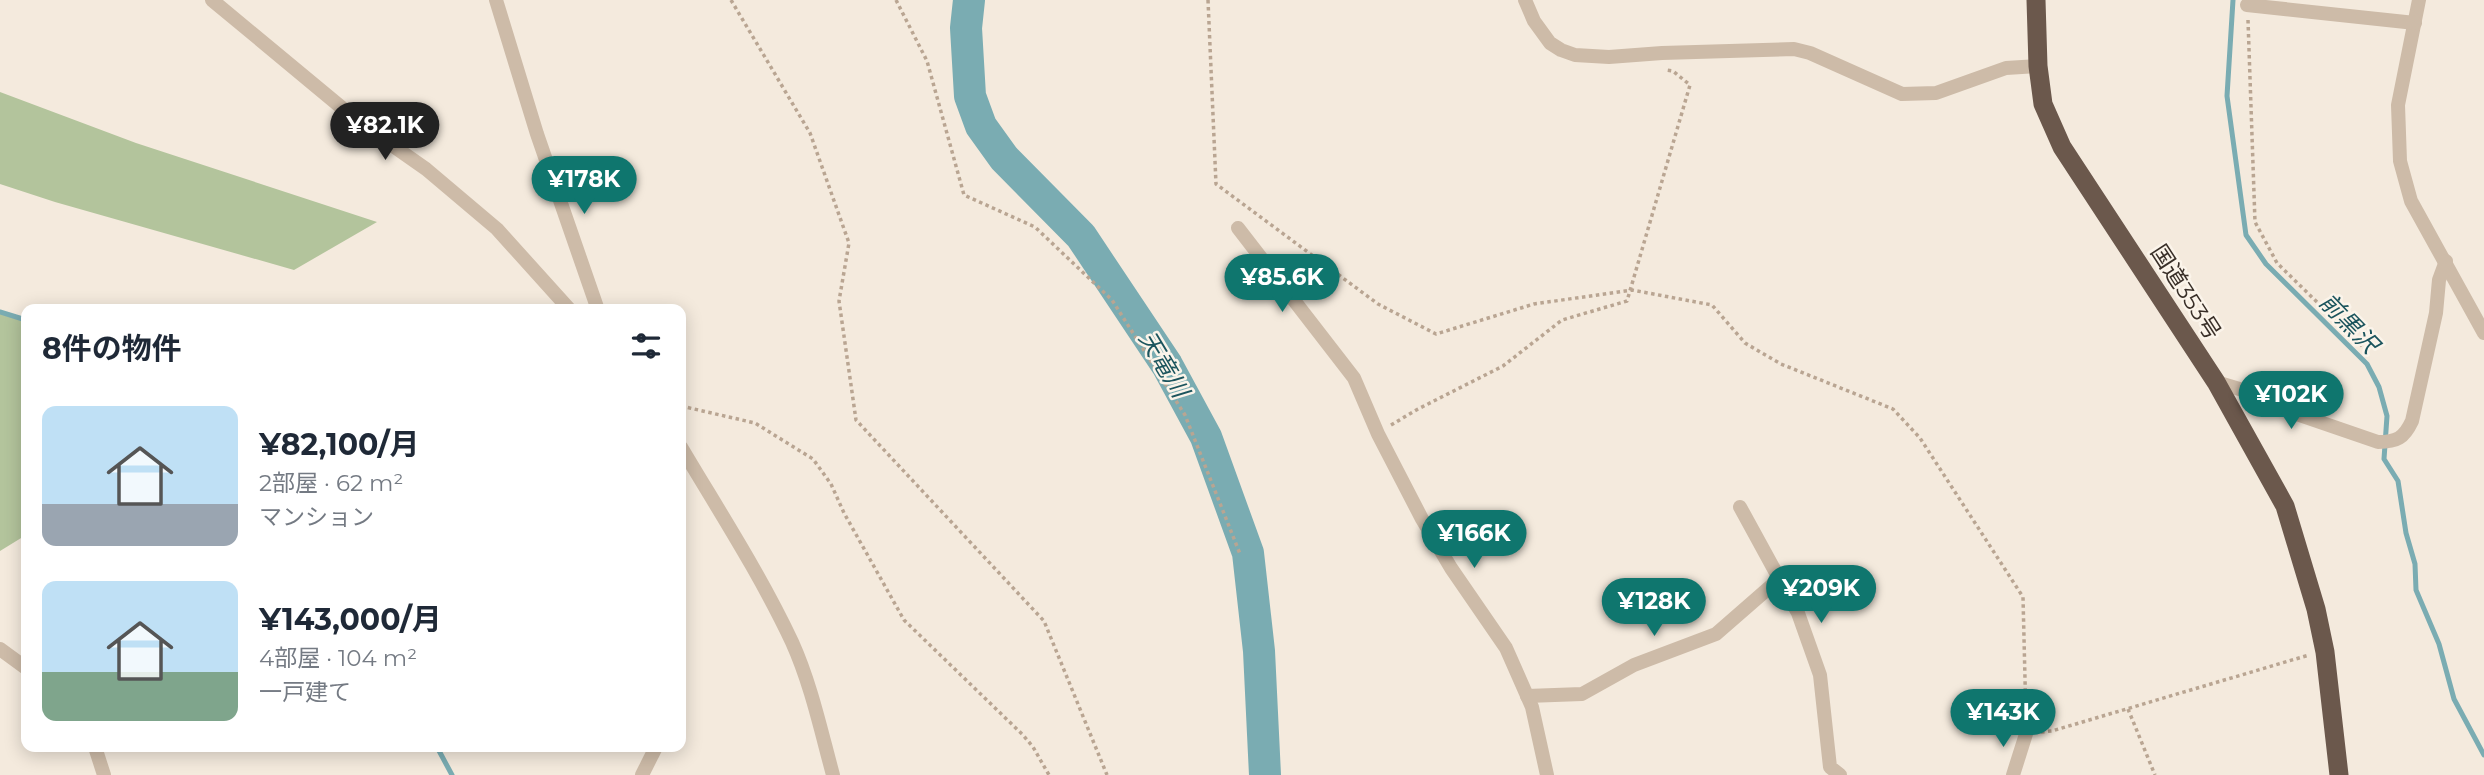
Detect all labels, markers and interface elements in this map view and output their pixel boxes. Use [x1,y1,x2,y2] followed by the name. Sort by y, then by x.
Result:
[328,102,442,162] pin: ¥82.1K
[346,111,424,139] text: ¥82.1K
[535,156,633,216] pin: ¥178K
[548,165,620,193] text: ¥178K
[2145,239,2227,345] street label: 国道353号
[1225,254,1339,314] pin: ¥85.6K
[1241,263,1323,291] text: ¥85.6K
[2314,287,2387,361] water label: 前黒沢
[1133,326,1197,405] water label: 天竜川
[627,327,665,365] icon: filters
[42,330,182,367] text: 8件の物件
[2242,372,2340,431] pin: ¥102K
[2255,380,2327,408] text: ¥102K
[259,426,420,463] text: ¥82,100/月
[98,434,182,518] icon: home
[259,469,403,497] text: 2部屋 · 62 m²
[259,503,374,531] text: マンション
[1425,510,1523,570] pin: ¥166K
[1438,519,1510,547] text: ¥166K
[1772,566,1870,625] pin: ¥209K
[1782,574,1860,602] text: ¥209K
[1605,578,1703,638] pin: ¥128K
[1618,587,1690,615] text: ¥128K
[259,601,442,638] text: ¥143,000/月
[98,609,182,693] icon: home
[259,644,417,672] text: 4部屋 · 104 m²
[259,678,351,706] text: 一戸建て
[1954,690,2052,749] pin: ¥143K
[1967,698,2039,726] text: ¥143K

